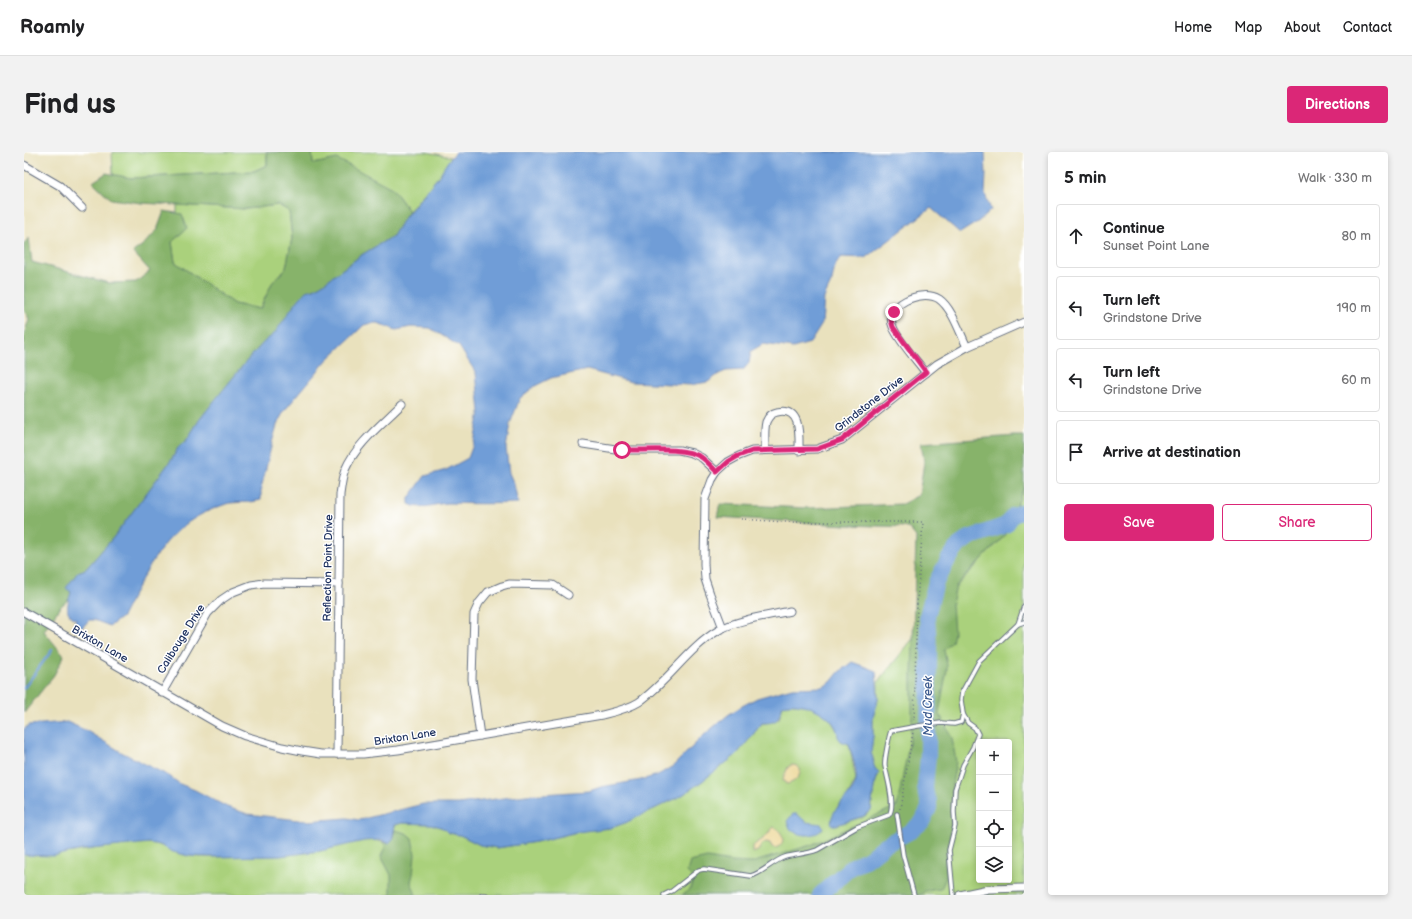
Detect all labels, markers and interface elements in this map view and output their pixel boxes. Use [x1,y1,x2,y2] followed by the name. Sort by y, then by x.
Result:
[20,16,84,39] text: Roamly
[1174,19,1212,36] text: Home
[1234,19,1262,36] text: Map
[1284,19,1321,36] text: About
[1343,19,1392,36] text: Contact
[1287,86,1388,123] button: Directions
[24,88,116,121] text: Find us
[1064,168,1107,188] text: 5 min
[1298,170,1372,186] text: Walk · 330 m
[1103,219,1165,238] text: Continue
[1065,225,1087,247] icon: ahead
[1342,228,1371,244] text: 80 m
[1103,238,1209,254] text: Sunset Point Lane
[1103,291,1160,310] text: Turn left
[1065,297,1087,319] icon: left
[1337,300,1371,316] text: 190 m
[885,303,903,321] route end
[1103,310,1202,326] text: Grindstone Drive
[1103,363,1160,382] text: Turn left
[1065,369,1087,391] icon: left
[1341,372,1371,388] text: 60 m
[832,373,906,435] street label: Grindstone Drive
[1103,382,1202,398] text: Grindstone Drive
[613,441,631,459] route start
[1065,441,1087,463] icon: arrive
[1103,443,1241,462] text: Arrive at destination
[1064,504,1214,541] button: Save
[1222,504,1372,541] button: Share
[321,514,335,622] street label: Reflection Point Drive
[154,602,208,676] street label: Calibouge Drive
[70,623,131,666] street label: Brixton Lane
[921,675,936,736] water label: Mud Creek
[373,726,437,748] street label: Brixton Lane
[976,739,1012,883] map controls
[976,739,1012,775] button: +
[976,775,1012,811] button: −
[976,811,1012,847] button: locate
[976,847,1012,883] button: layers

